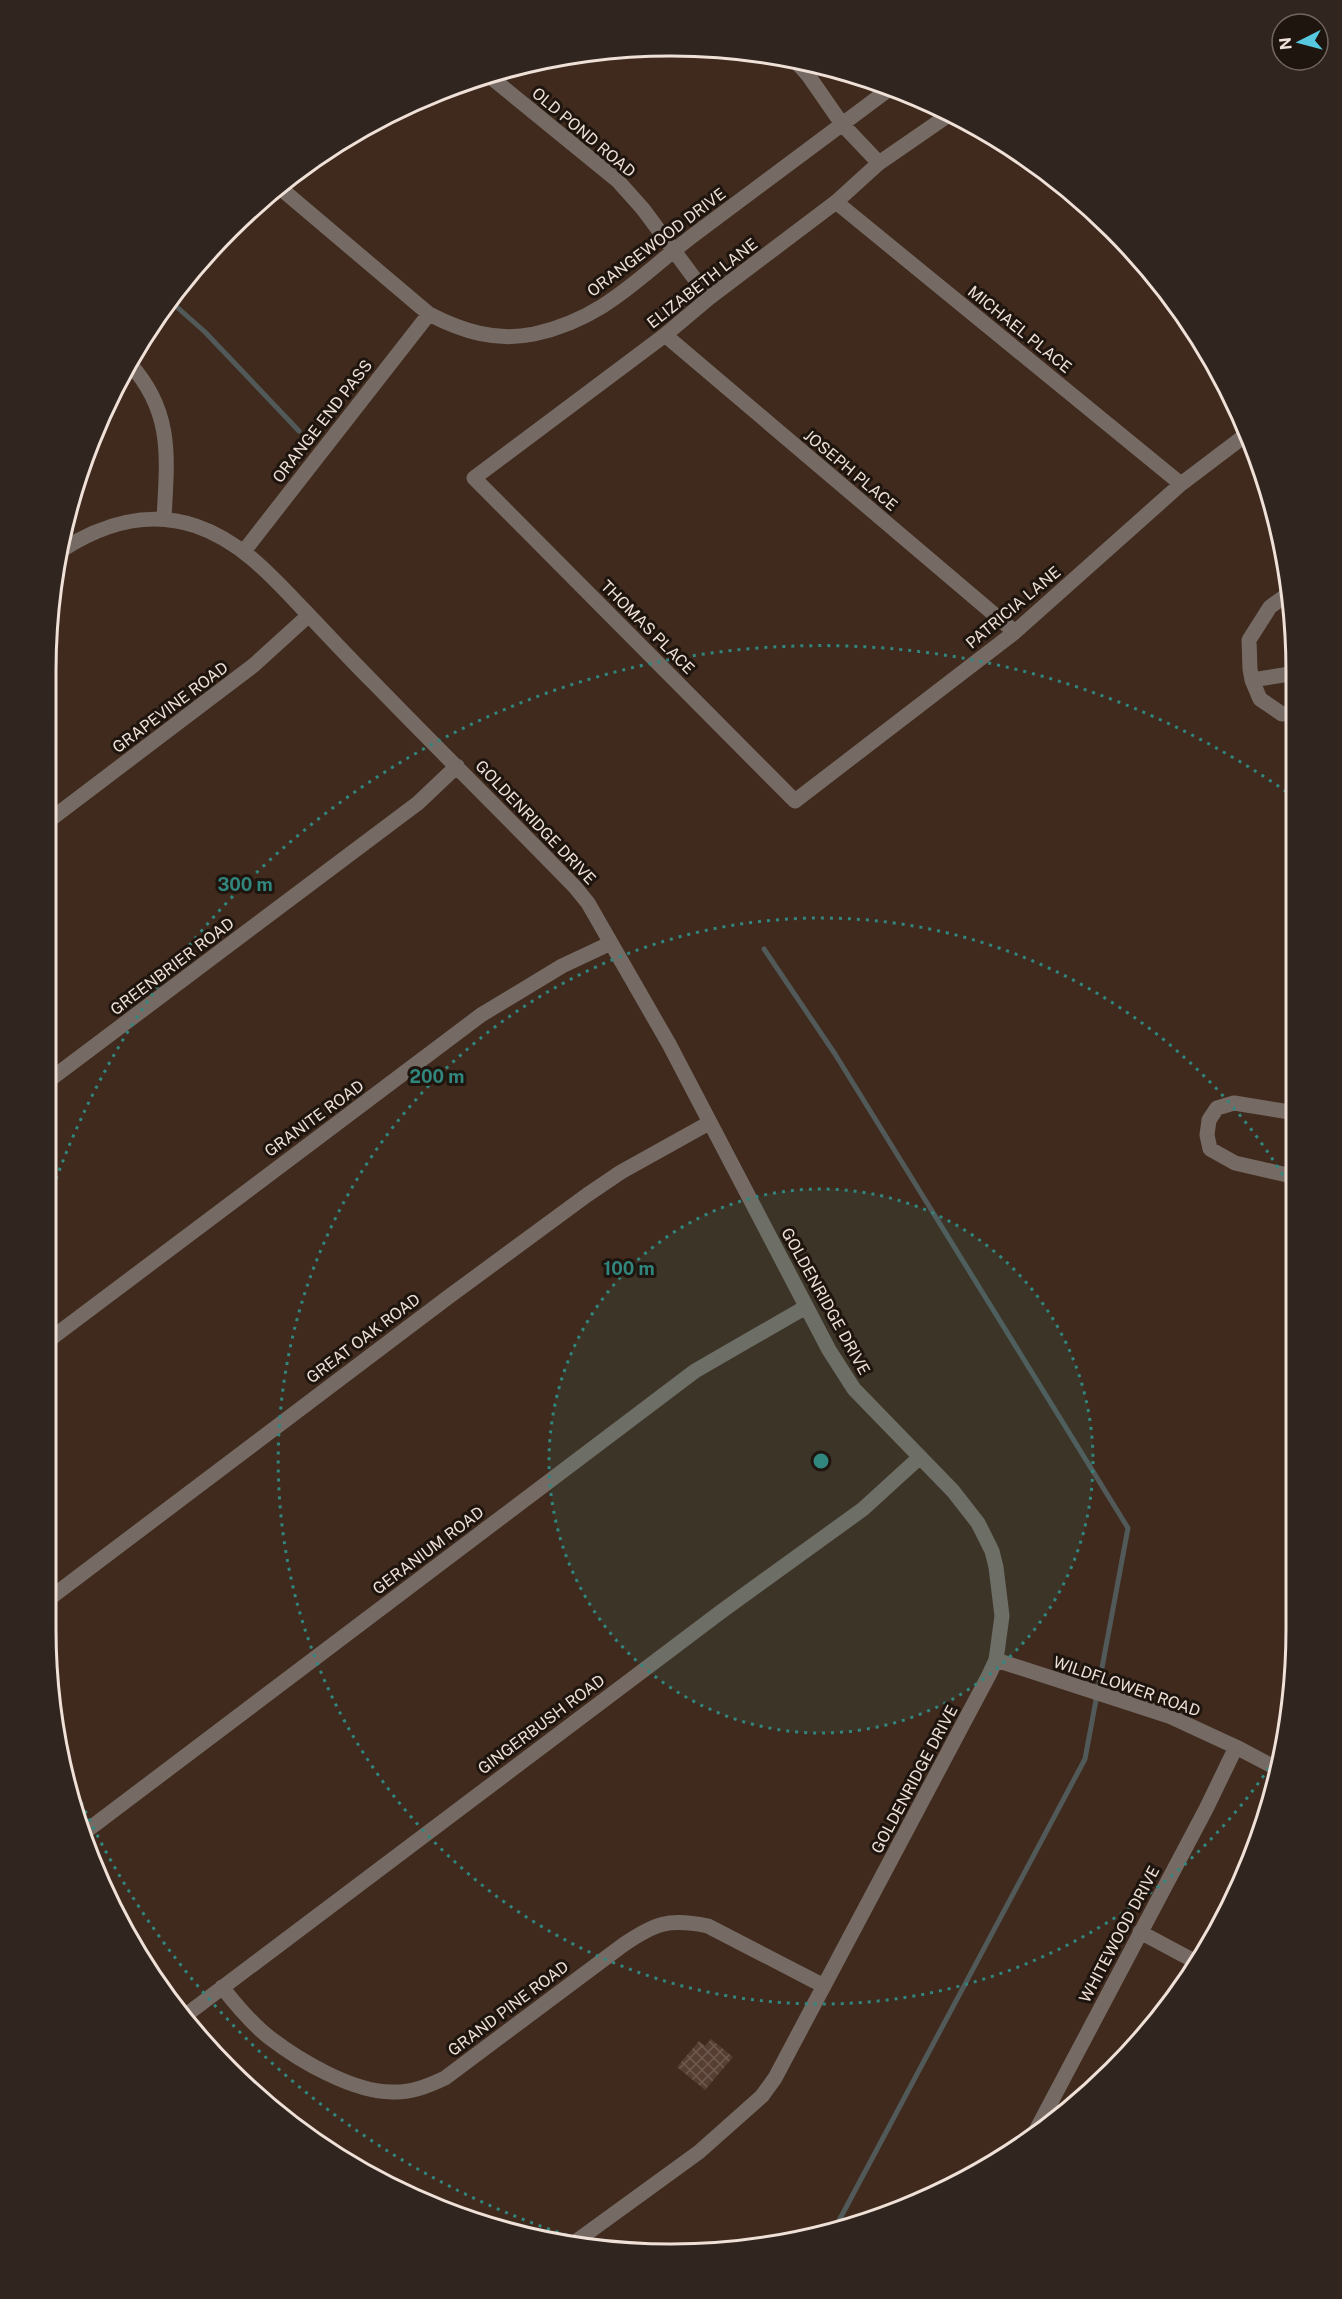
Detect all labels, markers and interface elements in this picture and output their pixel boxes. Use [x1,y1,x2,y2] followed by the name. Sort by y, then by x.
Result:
[1270,12,1330,72] north arrow
[1275,36,1296,51] text: N
[528,84,639,181] street label: OLD POND ROAD
[583,184,729,301] street label: ORANGEWOOD DRIVE
[643,234,761,332] street label: ELIZABETH LANE
[964,282,1075,377] street label: MICHAEL PLACE
[269,356,376,486] street label: ORANGE END PASS
[800,426,901,515] street label: JOSEPH PLACE
[962,562,1064,652] street label: PATRICIA LANE
[597,577,698,678] street label: THOMAS PLACE
[109,658,232,757] street label: GRAPEVINE ROAD
[471,756,600,888] street label: GOLDENRIDGE DRIVE
[217,874,273,895] text: 300 m
[107,914,238,1019] street label: GREENBRIER ROAD
[410,1066,464,1087] text: 200 m
[261,1076,368,1161] street label: GRANITE ROAD
[777,1224,874,1378] street label: GOLDENRIDGE DRIVE
[603,1258,655,1279] text: 100 m
[303,1289,424,1387] street label: GREAT OAK ROAD
[811,1451,831,1471] centre of rings
[369,1502,488,1598] street label: GERANIUM ROAD
[1051,1652,1203,1721] street label: WILDFLOWER ROAD
[474,1670,608,1778] street label: GINGERBUSH ROAD
[867,1702,962,1857] street label: GOLDENRIDGE DRIVE
[1075,1863,1164,2006] street label: WHITEWOOD DRIVE
[444,1957,572,2060] street label: GRAND PINE ROAD

